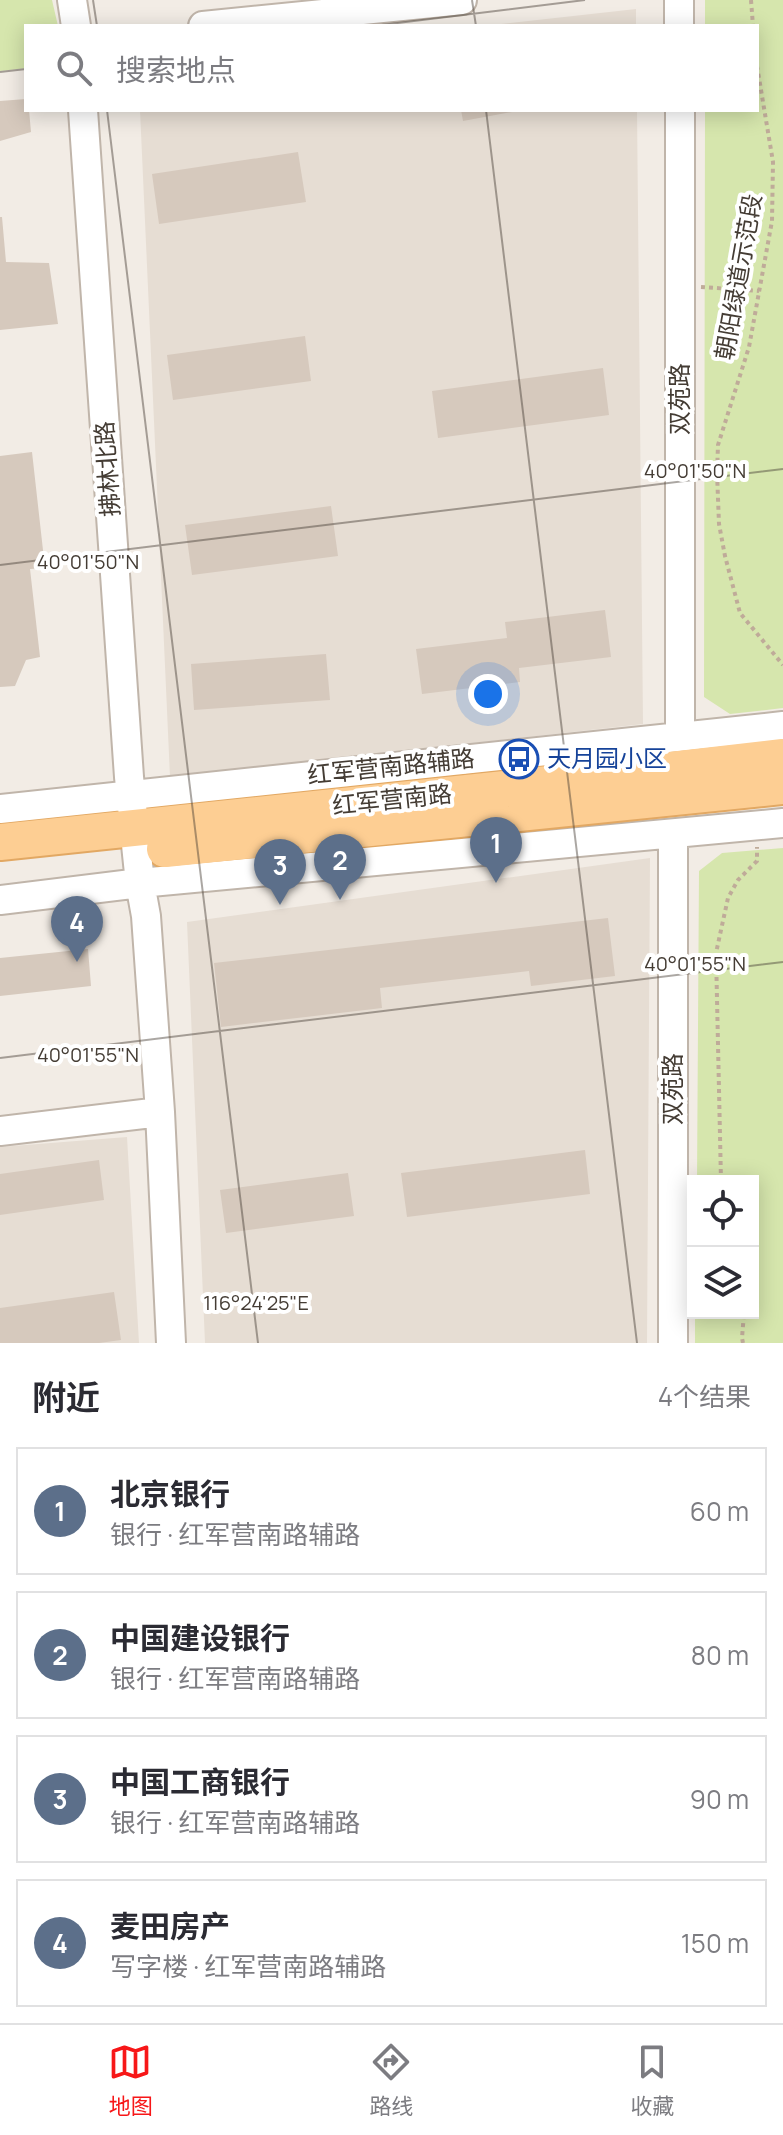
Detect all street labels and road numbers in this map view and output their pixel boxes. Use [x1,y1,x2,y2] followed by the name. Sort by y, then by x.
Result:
[707,191,768,362] street label: 朝阳绿道示范段
[662,363,695,435] street label: 双苑路
[87,420,126,518] street label: 拂林北路
[306,740,476,791] street label: 红军营南路辅路
[330,776,453,821] street label: 红军营南路
[655,1053,688,1125] street label: 双苑路

